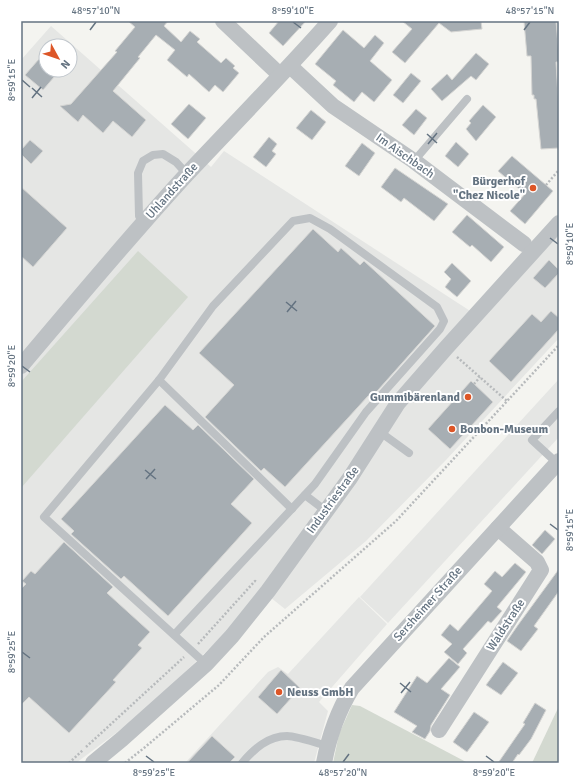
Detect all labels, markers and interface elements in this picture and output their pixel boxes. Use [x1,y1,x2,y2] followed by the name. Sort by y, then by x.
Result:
[72,5,120,17] text: 48°57'10"N
[272,5,314,17] text: 8°59'10"E
[506,5,554,17] text: 48°57'15"N
[38,38,78,78] north arrow
[58,57,73,71] text: N
[6,59,18,101] text: 8°59'15"E
[373,130,437,182] street label: Im Aischbach
[143,160,201,222] street label: Uhlandstraße
[453,174,526,203] place label: Bürgerhof "Chez Nicole"
[528,183,538,193] marker: Bürgerhof "Chez Nicole"
[564,223,576,265] text: 8°59'10"E
[6,345,18,387] text: 8°59'20"E
[370,390,461,405] place label: Gummibärenland
[463,392,473,402] marker: Gummibärenland
[460,422,548,437] place label: Bonbon-Museum
[447,424,457,434] marker: Bonbon-Museum
[304,463,362,537] street label: Industriestraße
[564,509,576,551] text: 8°59'15"E
[390,563,466,645] street label: Sersheimer Straße
[484,596,528,654] street label: Waldstraße
[6,631,18,673] text: 8°59'25"E
[287,685,353,700] place label: Neuss GmbH
[274,687,284,697] marker: Neuss GmbH
[133,767,175,779] text: 8°59'25"E
[319,767,367,779] text: 48°57'20"N
[473,767,515,779] text: 8°59'20"E

